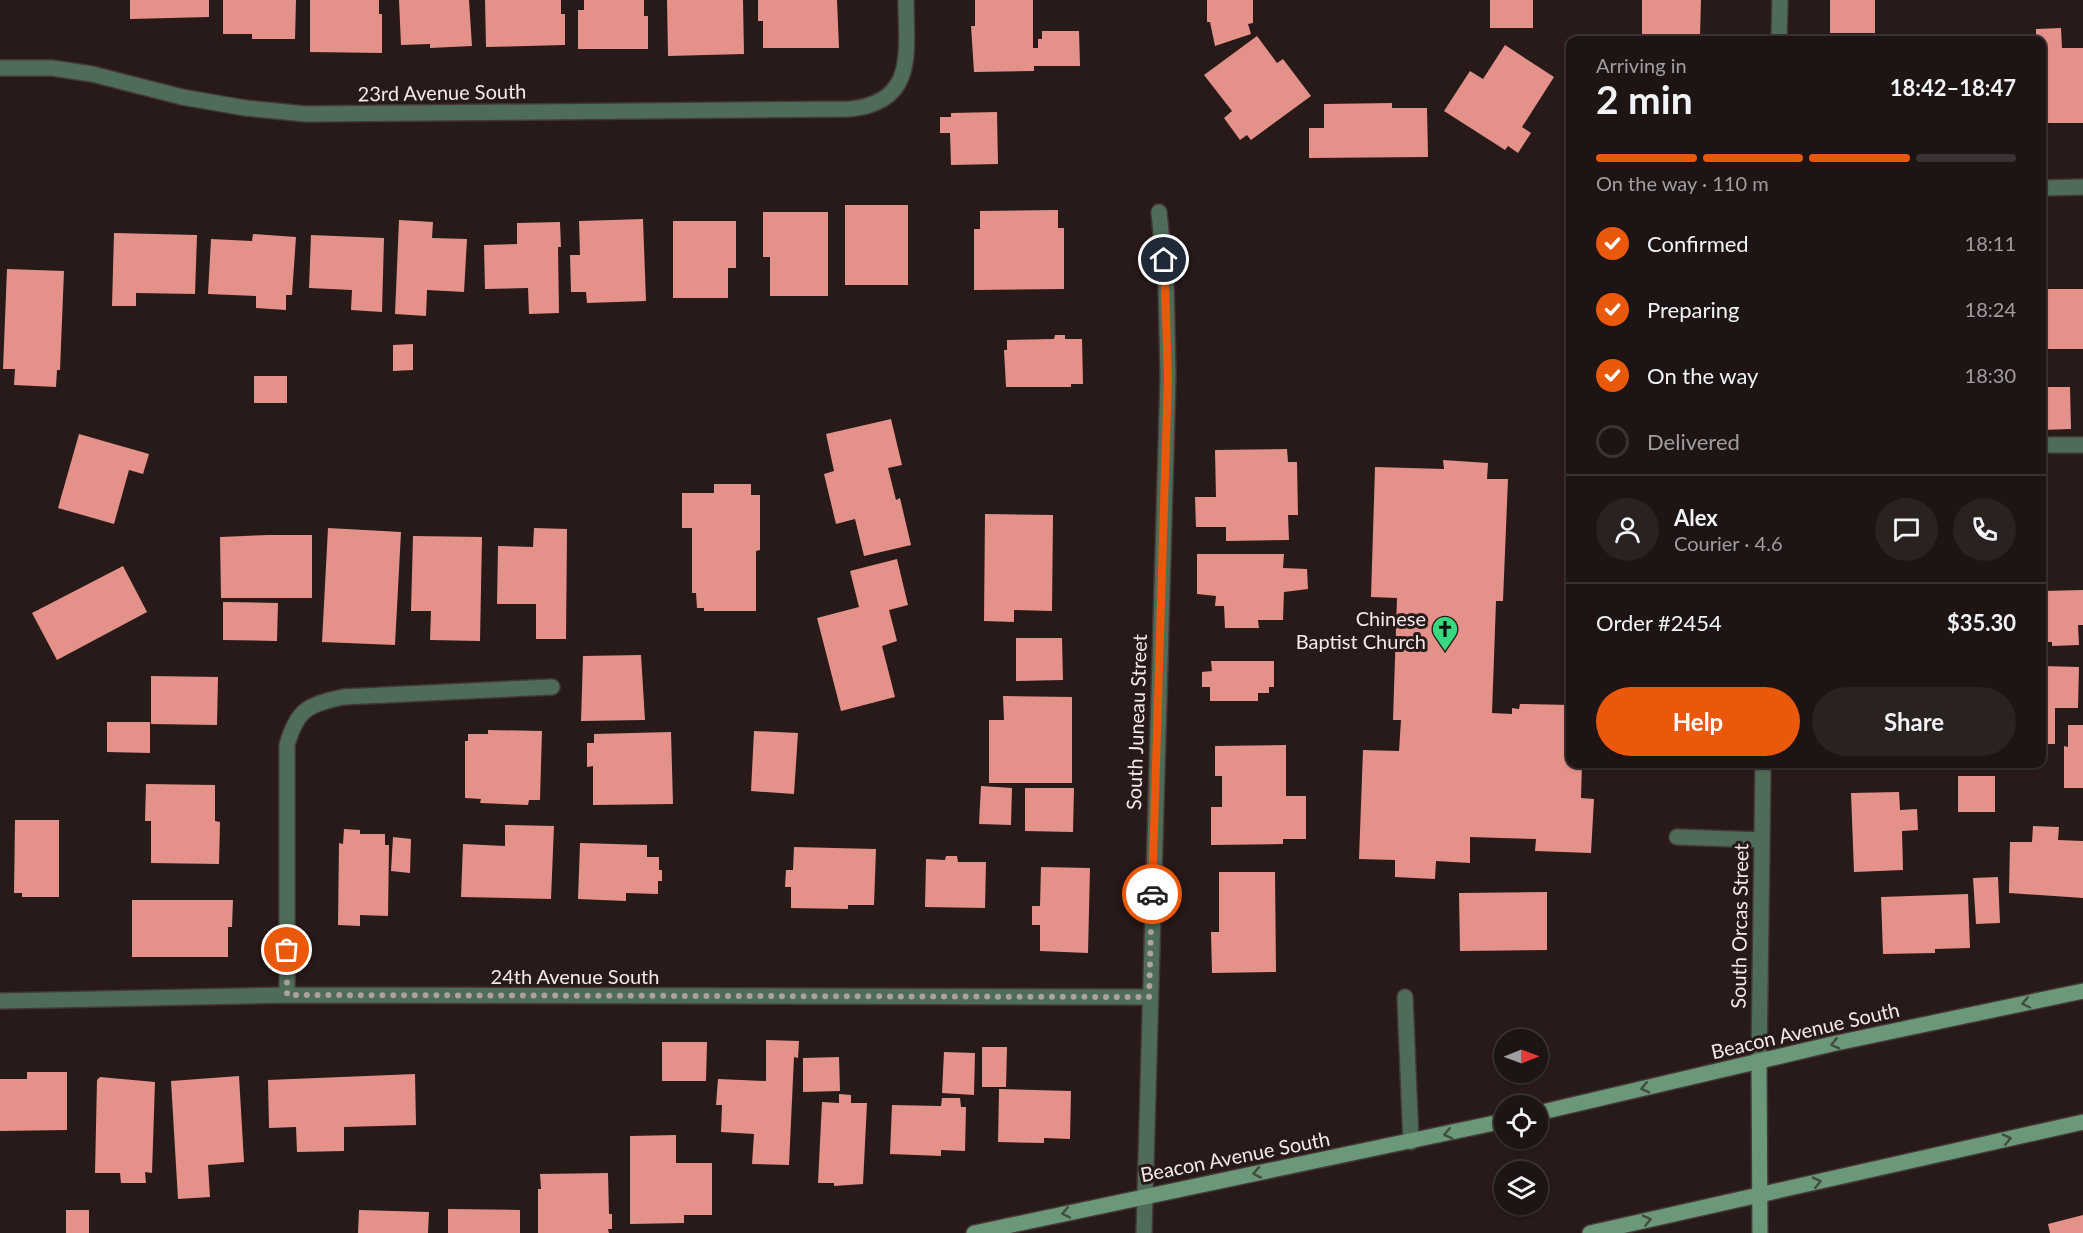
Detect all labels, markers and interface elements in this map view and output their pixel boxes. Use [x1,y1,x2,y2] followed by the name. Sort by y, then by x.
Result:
[1596,53,1687,77] text: Arriving in
[1890,74,2016,101] text: 18:42–18:47
[1596,76,1693,122] text: 2 min
[357,79,527,105] street label: 23rd Avenue South
[1596,171,1769,195] text: On the way · 110 m
[1596,227,1629,260] icon: check
[1647,230,1749,257] text: Confirmed
[1965,231,2016,255] text: 18:11
[1138,234,1189,285] pin
[1147,243,1180,276] icon: home
[1596,293,1629,326] icon: check
[1647,296,1739,323] text: Preparing
[1965,297,2016,321] text: 18:24
[1596,359,1629,392] icon: check
[1647,362,1758,389] text: On the way
[1965,363,2016,387] text: 18:30
[1647,428,1740,455] text: Delivered
[1596,498,1659,561] button: person
[1875,498,1938,561] button: chat
[1953,498,2016,561] button: phone
[1674,504,1718,531] text: Alex
[1674,531,1783,555] text: Courier · 4.6
[1296,606,1426,653] place label: Chinese Baptist Church
[1596,609,1722,636] text: Order #2454
[1947,609,2016,636] text: $35.30
[1430,614,1460,652] church icon: Chinese Baptist Church
[1121,634,1151,810] street label: South Juneau Street
[1596,687,1800,756] button: Help
[1812,687,2016,756] button: Share
[1726,843,1752,1009] street label: South Orcas Street
[1122,864,1182,924] courier
[1136,878,1169,911] icon: car
[261,924,312,975] pin
[270,933,303,966] icon: bag
[491,964,659,988] street label: 24th Avenue South
[2021,996,2031,1009] one-way arrow
[1708,997,1902,1063] street label: Beacon Avenue South
[1494,1029,1548,1083] north arrow
[1494,1029,1548,1215] map controls
[1830,1036,1840,1049] one-way arrow
[1640,1081,1650,1094] one-way arrow
[1494,1095,1548,1149] button: locate
[1138,1126,1332,1186] street label: Beacon Avenue South
[1443,1127,1453,1140] one-way arrow
[2002,1133,2012,1146] one-way arrow
[1494,1161,1548,1215] button: layers
[1252,1166,1262,1179] one-way arrow
[1812,1176,1822,1189] one-way arrow
[1061,1206,1071,1219] one-way arrow
[1642,1214,1652,1227] one-way arrow

